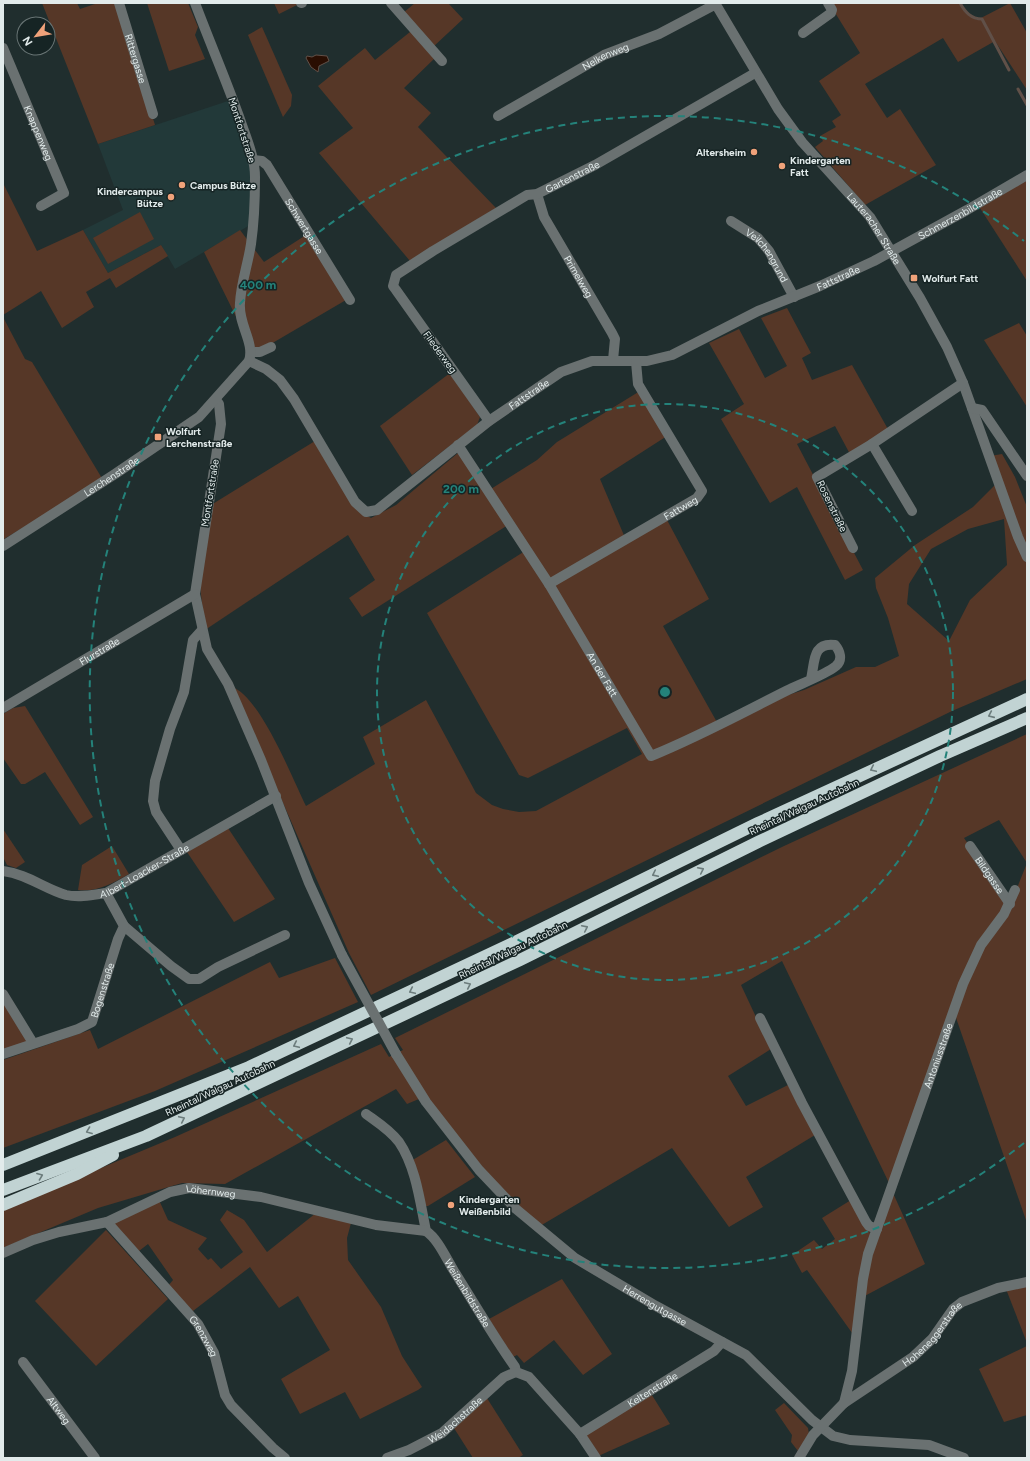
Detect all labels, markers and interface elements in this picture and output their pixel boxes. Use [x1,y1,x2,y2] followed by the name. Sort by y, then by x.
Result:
[16,16,56,56] north arrow
[122,32,150,85] street label: Rittergasse
[20,34,36,48] text: N
[580,40,631,73] street label: Nelkenweg
[225,96,259,165] street label: Montfortstraße
[21,103,56,162] street label: Knappenweg
[696,146,746,159] place label: Altersheim
[749,147,759,157] marker: Altersheim
[790,154,851,179] place label: Kindergarten Fatt
[543,157,602,195] street label: Gartenstraße
[777,161,787,171] marker: Kindergarten Fatt
[190,179,257,192] place label: Campus Bütze
[177,180,187,190] marker: Campus Bütze
[916,184,1005,242] street label: Schmerzenbildstraße
[97,185,163,210] place label: Kindercampus Bütze
[844,190,904,267] street label: Lauteracher Straße
[166,192,176,202] marker: Kindercampus Bütze
[282,196,327,257] street label: Schwertgasse
[743,225,791,285] street label: Veilchengrund
[561,253,596,300] street label: Primelweg
[815,262,862,293] street label: Fattstraße
[922,272,978,285] place label: Wolfurt Fatt
[909,273,919,283] marker: Wolfurt Fatt
[240,278,276,292] text: 400 m
[420,328,460,376] street label: Fliederweg
[506,375,552,412] street label: Fattstraße
[166,425,233,450] place label: Wolfurt Lerchenstraße
[153,432,163,442] marker: Wolfurt Lerchenstraße
[81,453,142,499] street label: Lerchenstraße
[198,458,222,528] street label: Montfortstraße
[814,478,850,534] street label: Rosenstraße
[443,482,479,496] text: 200 m
[661,493,700,523] street label: Fattweg
[77,634,122,668] street label: Flurstraße
[584,649,621,699] street label: An der Fatt
[658,685,672,699] centre of rings
[988,710,996,718] one-way arrow
[870,764,878,772] one-way arrow
[747,776,861,838] street label: Rheintal/Walgau Autobahn
[99,840,192,900] street label: Albert-Loacker-Straße
[973,854,1008,896] street label: Bildgasse
[697,867,705,875] one-way arrow
[652,869,659,876] one-way arrow
[456,918,570,982] street label: Rheintal/Walgau Autobahn
[581,925,588,933] one-way arrow
[87,961,117,1019] street label: Bogenstraße
[464,982,471,990] one-way arrow
[409,986,416,994] one-way arrow
[920,1021,955,1090] street label: Antoniusstraße
[346,1037,354,1045] one-way arrow
[293,1041,300,1049] one-way arrow
[163,1057,277,1119] street label: Rheintal/Walgau Autobahn
[177,1116,185,1124] one-way arrow
[85,1127,92,1135] one-way arrow
[36,1173,43,1181] one-way arrow
[185,1181,236,1200] street label: Löhernweg
[459,1193,520,1218] place label: Kindergarten Weißenbild
[446,1200,456,1210] marker: Kindergarten Weißenbild
[442,1256,494,1330] street label: Weißenbildstraße
[621,1281,690,1328] street label: Herrengutgasse
[899,1298,965,1369] street label: Hoheneggerstraße
[187,1312,221,1358] street label: Grenzweg
[625,1369,680,1410] street label: Keltenstraße
[44,1393,74,1427] street label: Altweg
[426,1393,485,1446] street label: Weidachstraße

